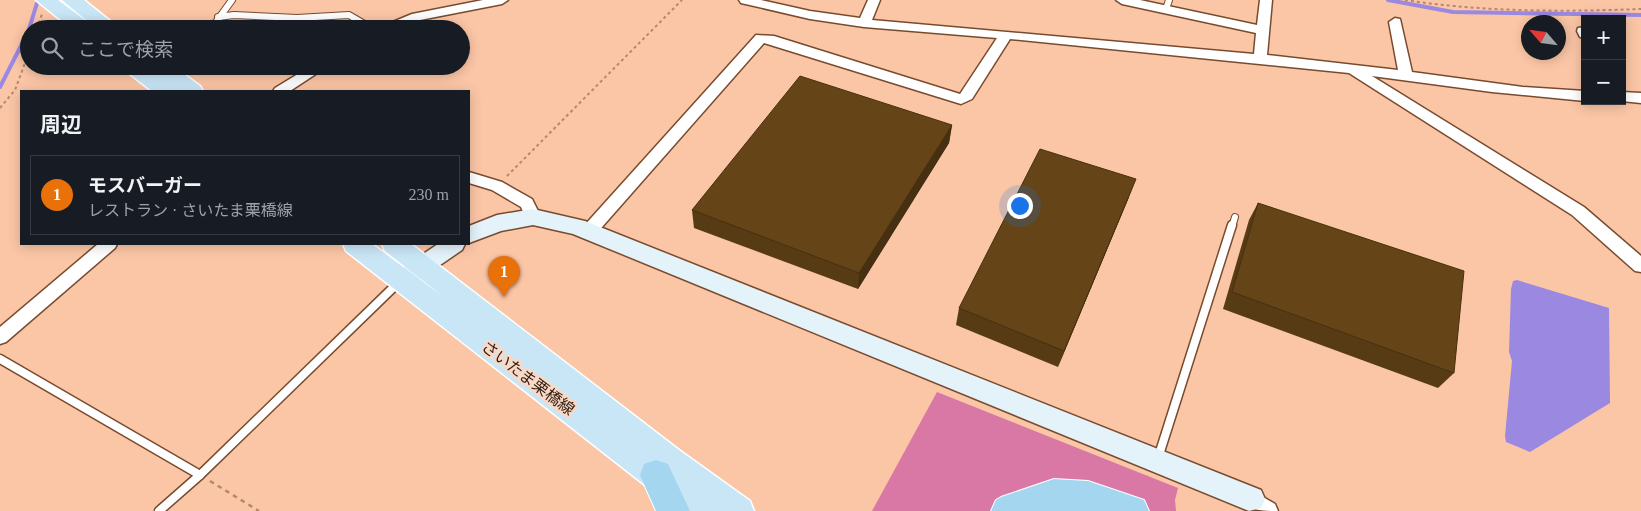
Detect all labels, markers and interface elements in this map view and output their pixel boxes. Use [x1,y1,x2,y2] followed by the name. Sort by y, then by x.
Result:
[1521,15,1566,60] north arrow
[1581,15,1626,105] map controls
[1581,15,1626,60] button: +
[20,20,470,75] search box
[38,34,66,62] icon: search
[78,39,173,60] text: ここで検索
[1581,60,1626,105] button: −
[40,113,82,137] text: 周辺
[88,175,202,196] text: モスバーガー
[53,186,61,203] text: 1
[409,186,449,203] text: 230 m
[1007,193,1033,219] your location
[88,202,293,219] text: レストラン · さいたま栗橋線
[488,256,520,297] pin: 1
[478,338,578,418] street label: さいたま栗橋線

